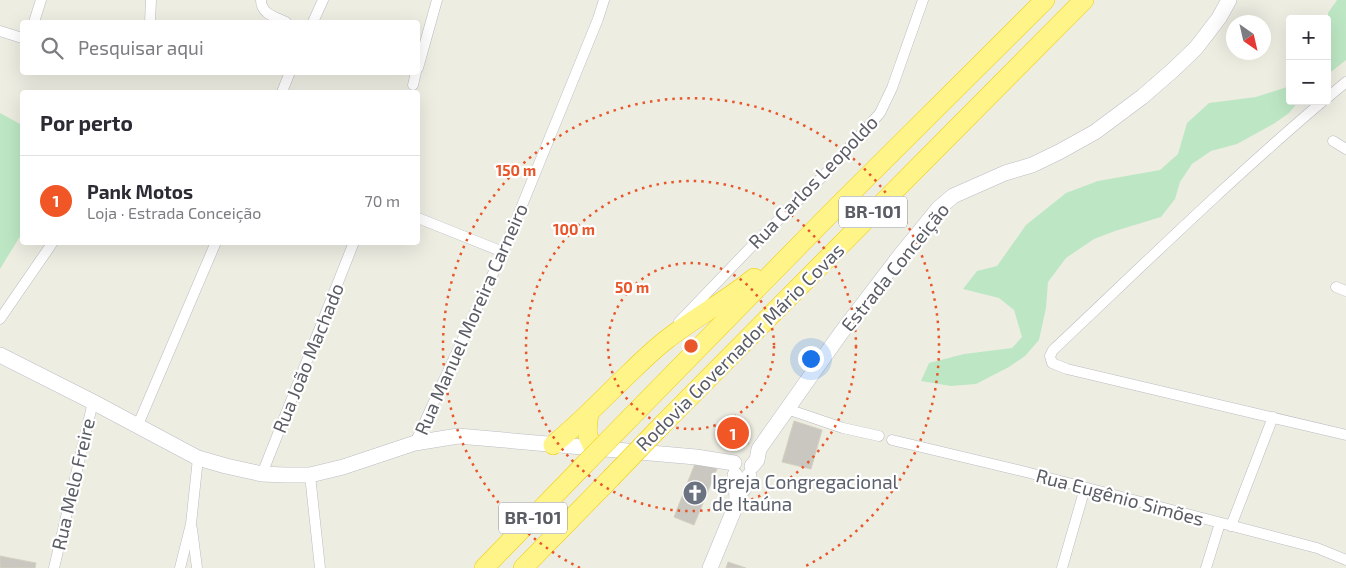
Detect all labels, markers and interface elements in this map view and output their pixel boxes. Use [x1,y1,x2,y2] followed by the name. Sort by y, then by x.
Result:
[1226,15,1271,60] north arrow
[1286,15,1331,105] map controls
[1286,15,1331,60] button: +
[20,20,420,75] search box
[38,34,66,62] icon: search
[78,36,204,59] text: Pesquisar aqui
[1286,60,1331,105] button: −
[40,110,133,135] text: Por perto
[743,110,882,253] street label: Rua Carlos Leopoldo
[496,161,536,179] text: 150 m
[87,180,193,203] text: Pank Motos
[53,191,59,210] text: 1
[365,191,400,210] text: 70 m
[839,196,907,228] road number: BR-101
[836,198,954,336] street label: Estrada Conceição
[409,200,532,438] street label: Rua Manuel Moreira Carneiro
[87,203,261,222] text: Loja · Estrada Conceição
[553,220,595,238] text: 100 m
[631,238,848,455] street label: Rodovia Governador Mário Covas
[615,278,649,296] text: 50 m
[267,280,348,436] street label: Rua João Machado
[682,337,700,355] centre of rings
[798,346,824,372] your location
[717,414,749,452] pin: 1
[46,416,99,552] street label: Rua Melo Freire
[1034,463,1207,530] street label: Rua Eugênio Simões
[712,470,899,515] place label: Igreja Congregacional de Itaúna
[682,480,708,506] church icon: Igreja Congregacional de Itaúna
[499,502,567,534] road number: BR-101

